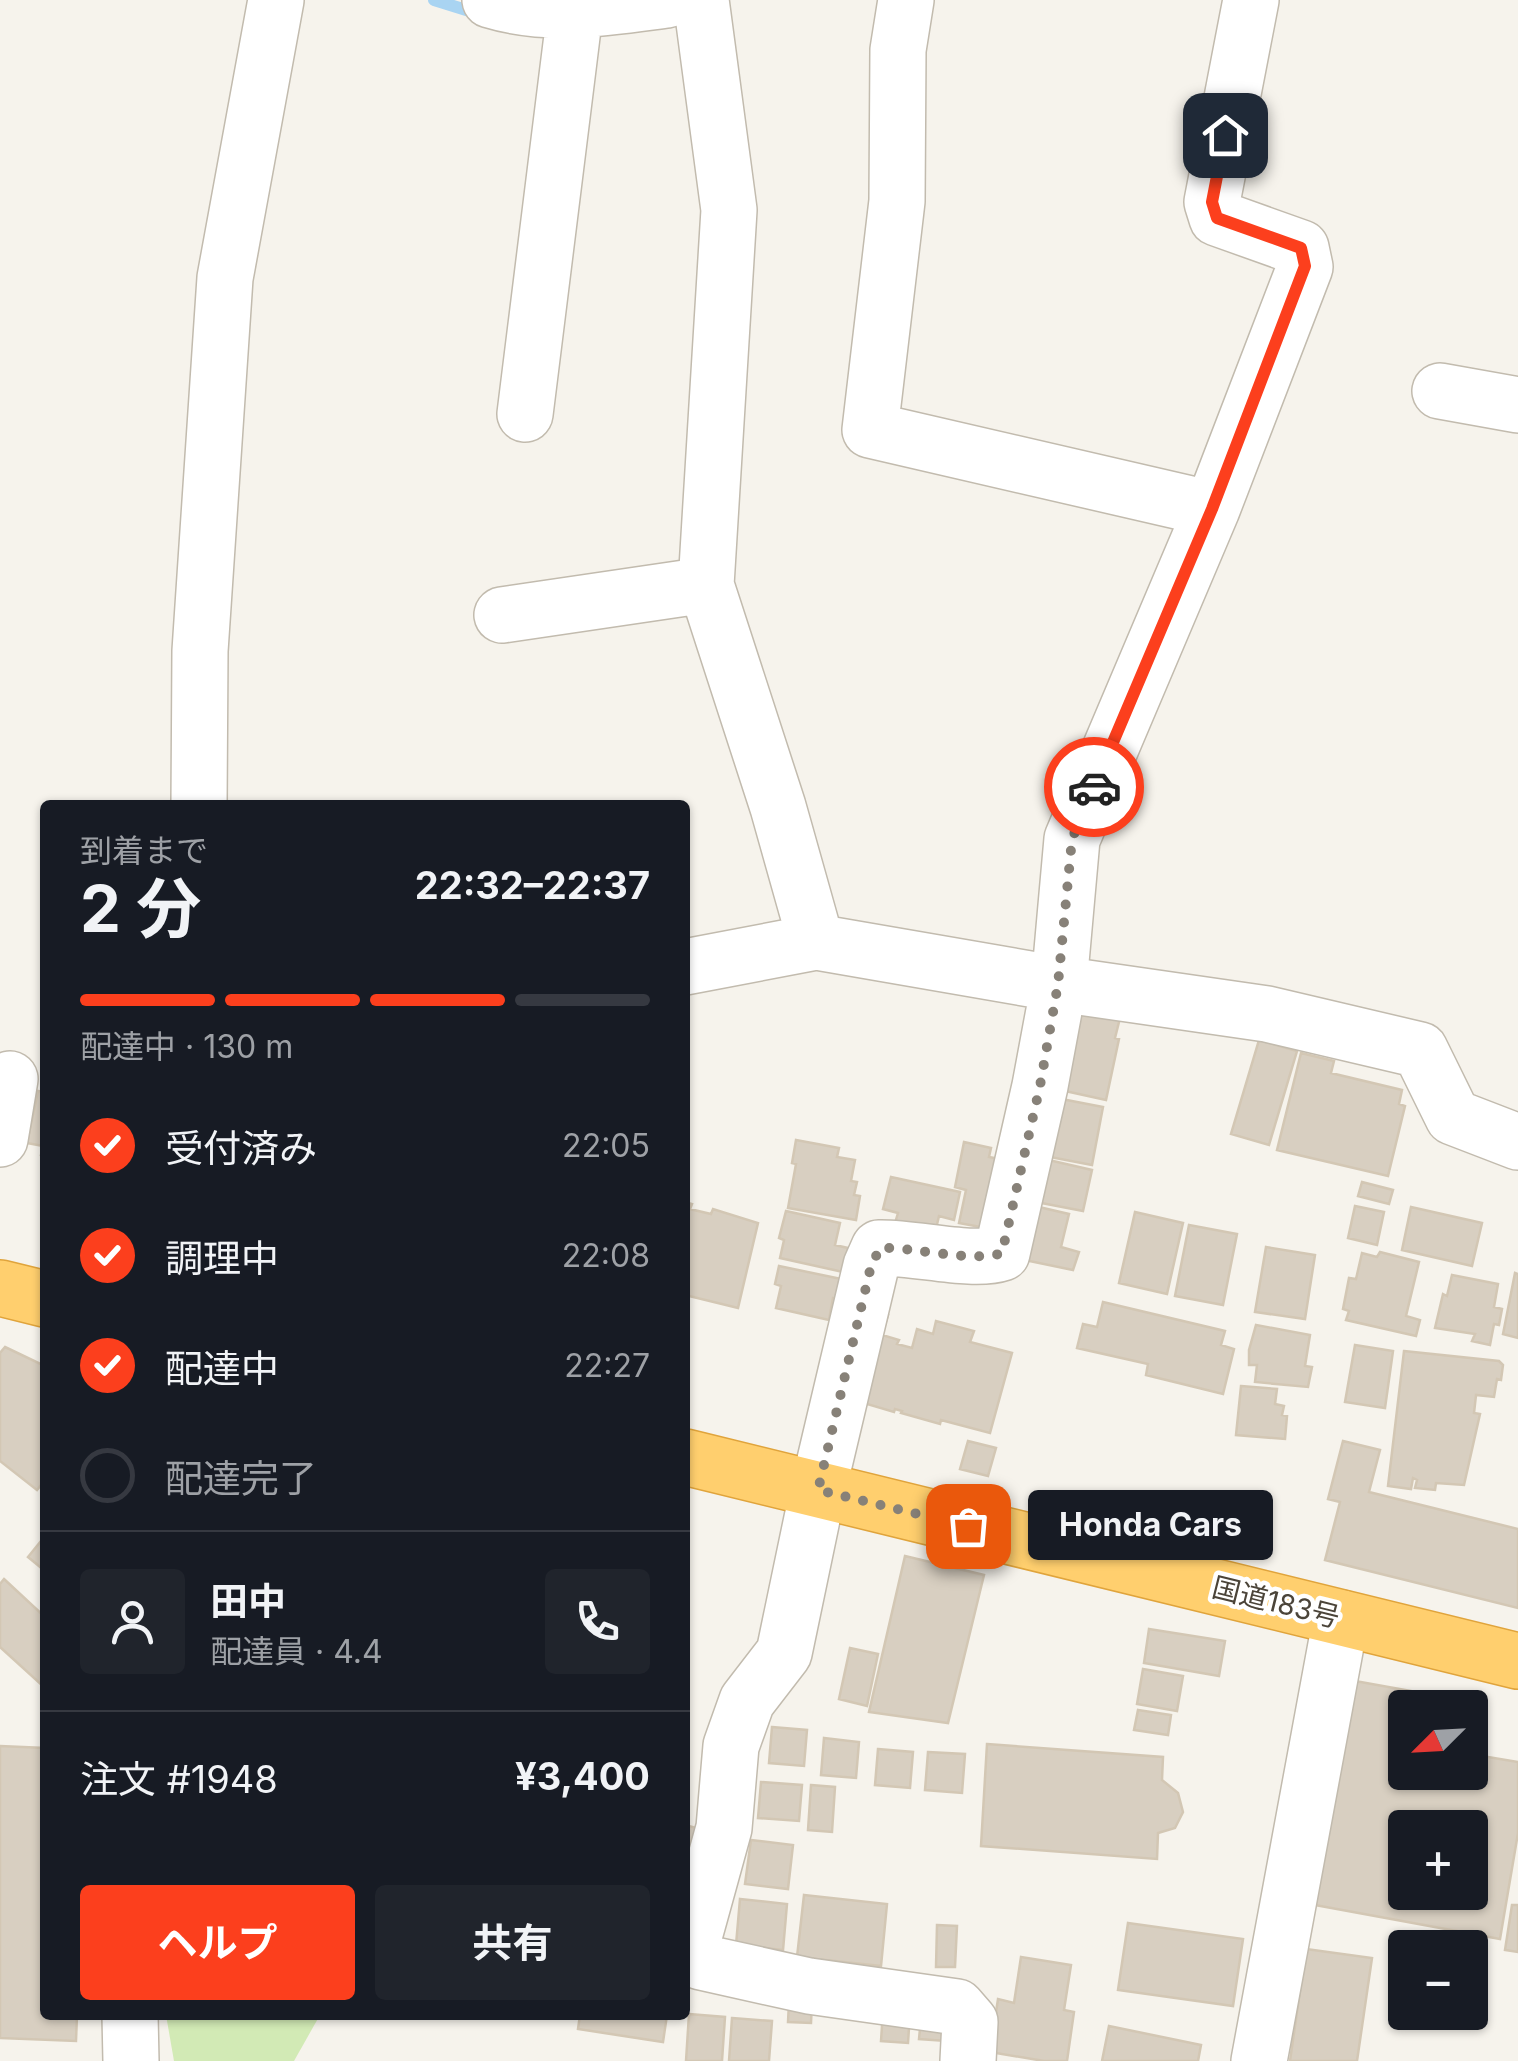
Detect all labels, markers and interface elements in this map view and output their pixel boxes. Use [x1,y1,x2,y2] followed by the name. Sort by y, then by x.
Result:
[1183,93,1268,178] pin
[1198,108,1253,163] icon: home
[1044,737,1144,837] courier
[1067,760,1122,815] icon: car
[80,831,208,870] text: 到着まで
[415,862,650,908] text: 22:32–22:37
[80,869,201,948] text: 2 分
[80,1027,293,1066] text: 配達中 · 130 m
[80,1118,135,1173] icon: check
[165,1125,317,1171] text: 受付済み
[562,1126,650,1165] text: 22:05
[80,1228,135,1283] icon: check
[165,1235,279,1281] text: 調理中
[562,1236,650,1275] text: 22:08
[80,1338,135,1393] icon: check
[165,1345,279,1391] text: 配達中
[564,1346,650,1385] text: 22:27
[165,1455,317,1501] text: 配達完了
[926,1484,1011,1569] pin
[1028,1491,1273,1561] callout: Honda Cars
[941,1499,996,1554] icon: bag
[1059,1505,1242,1544] text: Honda Cars
[80,1569,185,1674] button: person
[545,1569,650,1674] button: phone
[1209,1570,1343,1634] street label: 国道183号
[210,1578,286,1624] text: 田中
[210,1632,383,1671] text: 配達員 · 4.4
[1388,1690,1488,1790] north arrow
[1388,1690,1488,2030] map controls
[515,1753,650,1799] text: ¥3,400
[80,1756,278,1802] text: 注文 #1948
[1388,1810,1488,1910] button: +
[80,1885,355,2000] button: ヘルプ
[375,1885,650,2000] button: 共有
[1388,1930,1488,2030] button: −

